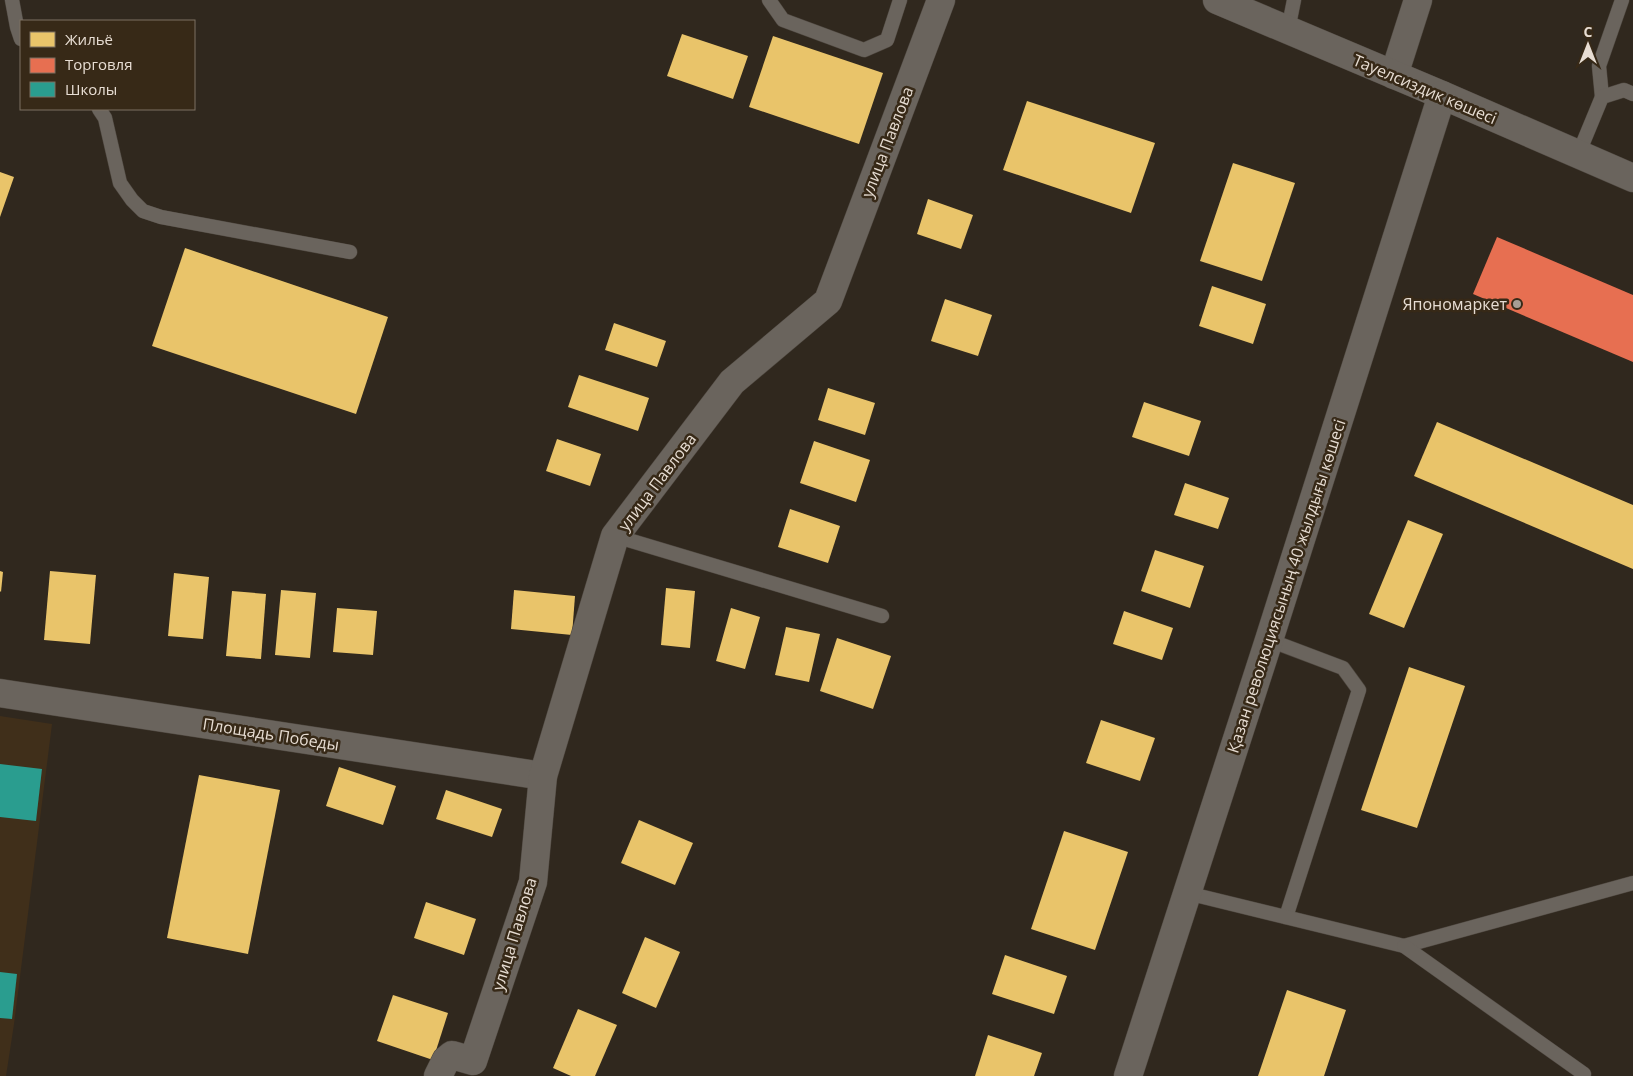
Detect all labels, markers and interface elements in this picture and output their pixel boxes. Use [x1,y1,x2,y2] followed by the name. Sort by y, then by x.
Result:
[20,20,195,110] legend
[1563,20,1613,70] north arrow
[1584,22,1593,41] text: С
[65,29,113,49] text: Жильё
[1350,49,1500,129] street label: Тауелсиздик көшесі
[65,54,132,74] text: Торговля
[65,79,117,99] text: Школы
[856,83,918,201] street label: улица Павлова
[1402,293,1507,315] place label: Япономаркет
[1511,298,1523,310] marker: Япономаркет
[1222,416,1350,756] street label: Қазан революциясының 40 жылдығы көшесі
[613,429,701,535] street label: улица Павлова
[201,712,341,756] street label: Площадь Победы
[486,875,542,993] street label: улица Павлова

